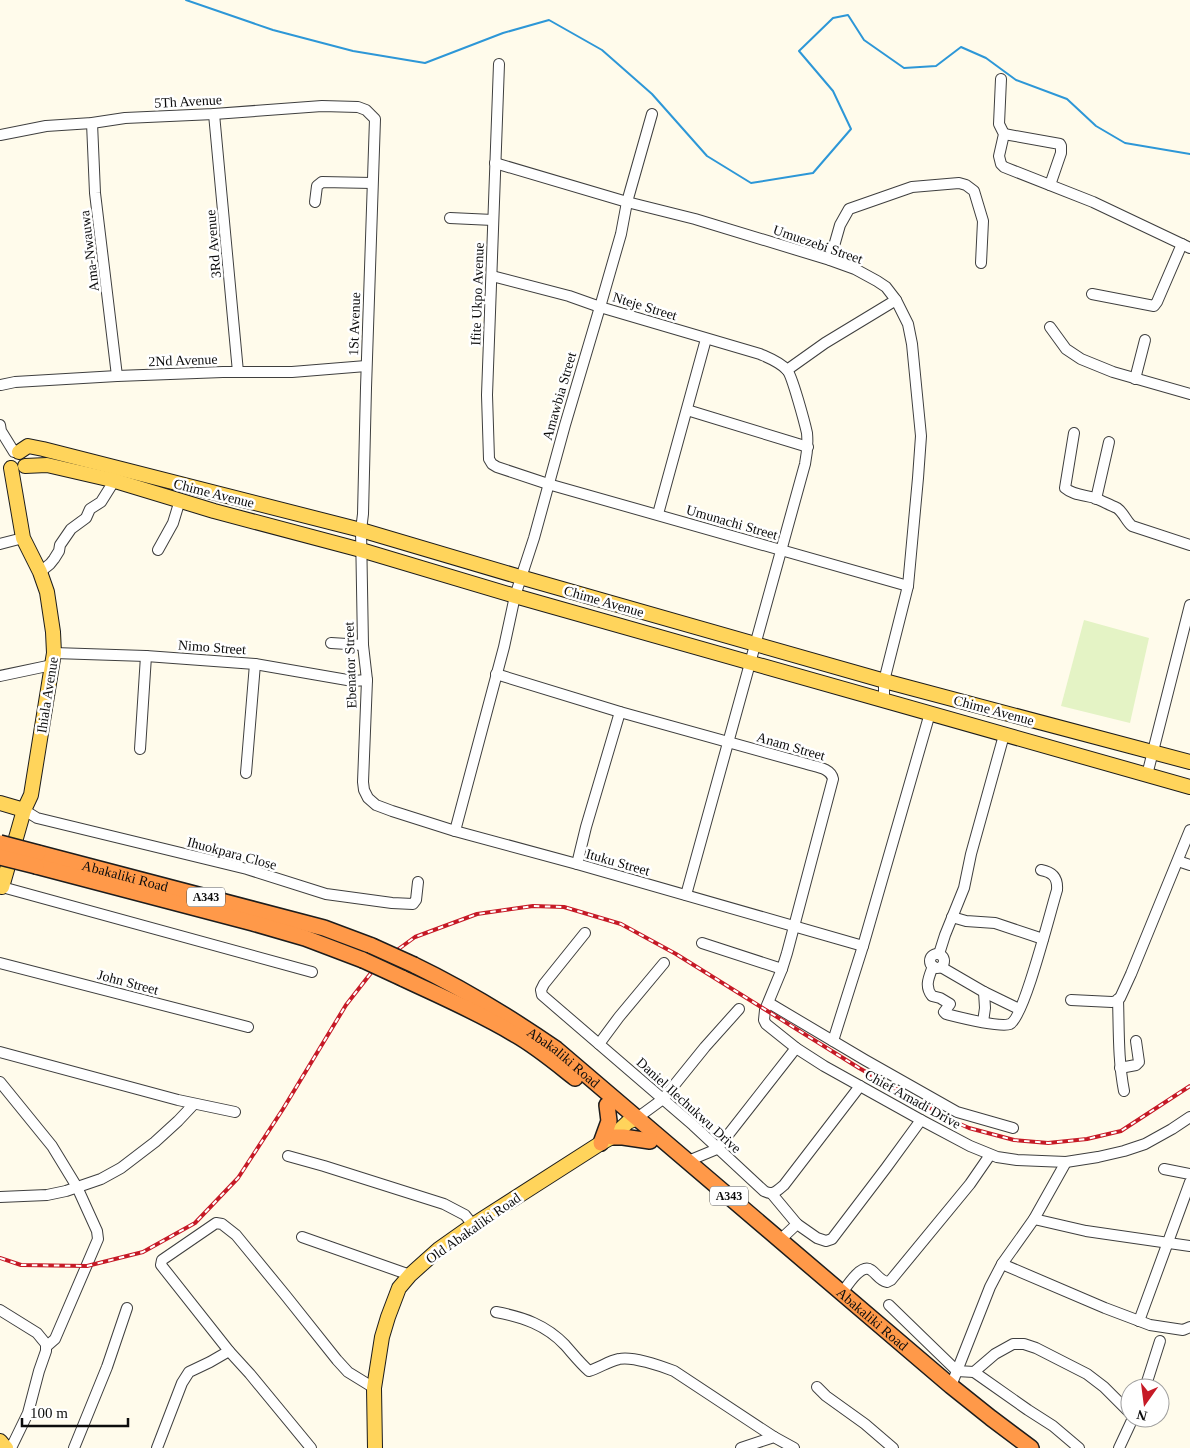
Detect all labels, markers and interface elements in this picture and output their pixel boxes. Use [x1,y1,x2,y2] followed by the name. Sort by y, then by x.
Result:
[154,92,222,111] street label: 5Th Avenue
[77,209,102,292] street label: Ama-Nwauwa
[203,209,224,279] street label: 3Rd Avenue
[771,222,865,267] street label: Umuezebi Street
[468,242,487,346] street label: Ifite Ukpo Avenue
[611,290,679,323] street label: Nteje Street
[346,292,363,356] street label: 1St Avenue
[540,350,579,442] street label: Amawbia Street
[148,352,218,369] street label: 2Nd Avenue
[172,476,256,511] street label: Chime Avenue
[684,502,779,543] street label: Umunachi Street
[562,583,646,620] street label: Chime Avenue
[341,621,360,709] street label: Ebenator Street
[178,638,247,657] street label: Nimo Street
[34,656,61,734] street label: Ihiala Avenue
[952,693,1036,728] street label: Chime Avenue
[755,730,827,763] street label: Anam Street
[185,834,278,873] street label: Ihuokpara Close
[584,846,652,879] street label: Ituku Street
[80,858,170,895] street label: Abakaliki Road
[187,888,225,906] road number: A343
[96,967,160,998] street label: John Street
[524,1025,602,1091] street label: Abakaliki Road
[633,1055,744,1156] street label: Daniel Ilechukwu Drive
[862,1067,963,1132] street label: Chief Amadi Drive
[710,1186,748,1206] road number: A343
[423,1190,523,1267] street label: Old Abakaliki Road
[834,1285,910,1354] street label: Abakaliki Road
[1120,1378,1170,1428] north arrow
[22,1396,129,1428] scale bar
[30,1405,68,1421] text: 100 m
[1135,1407,1149,1424] text: N

